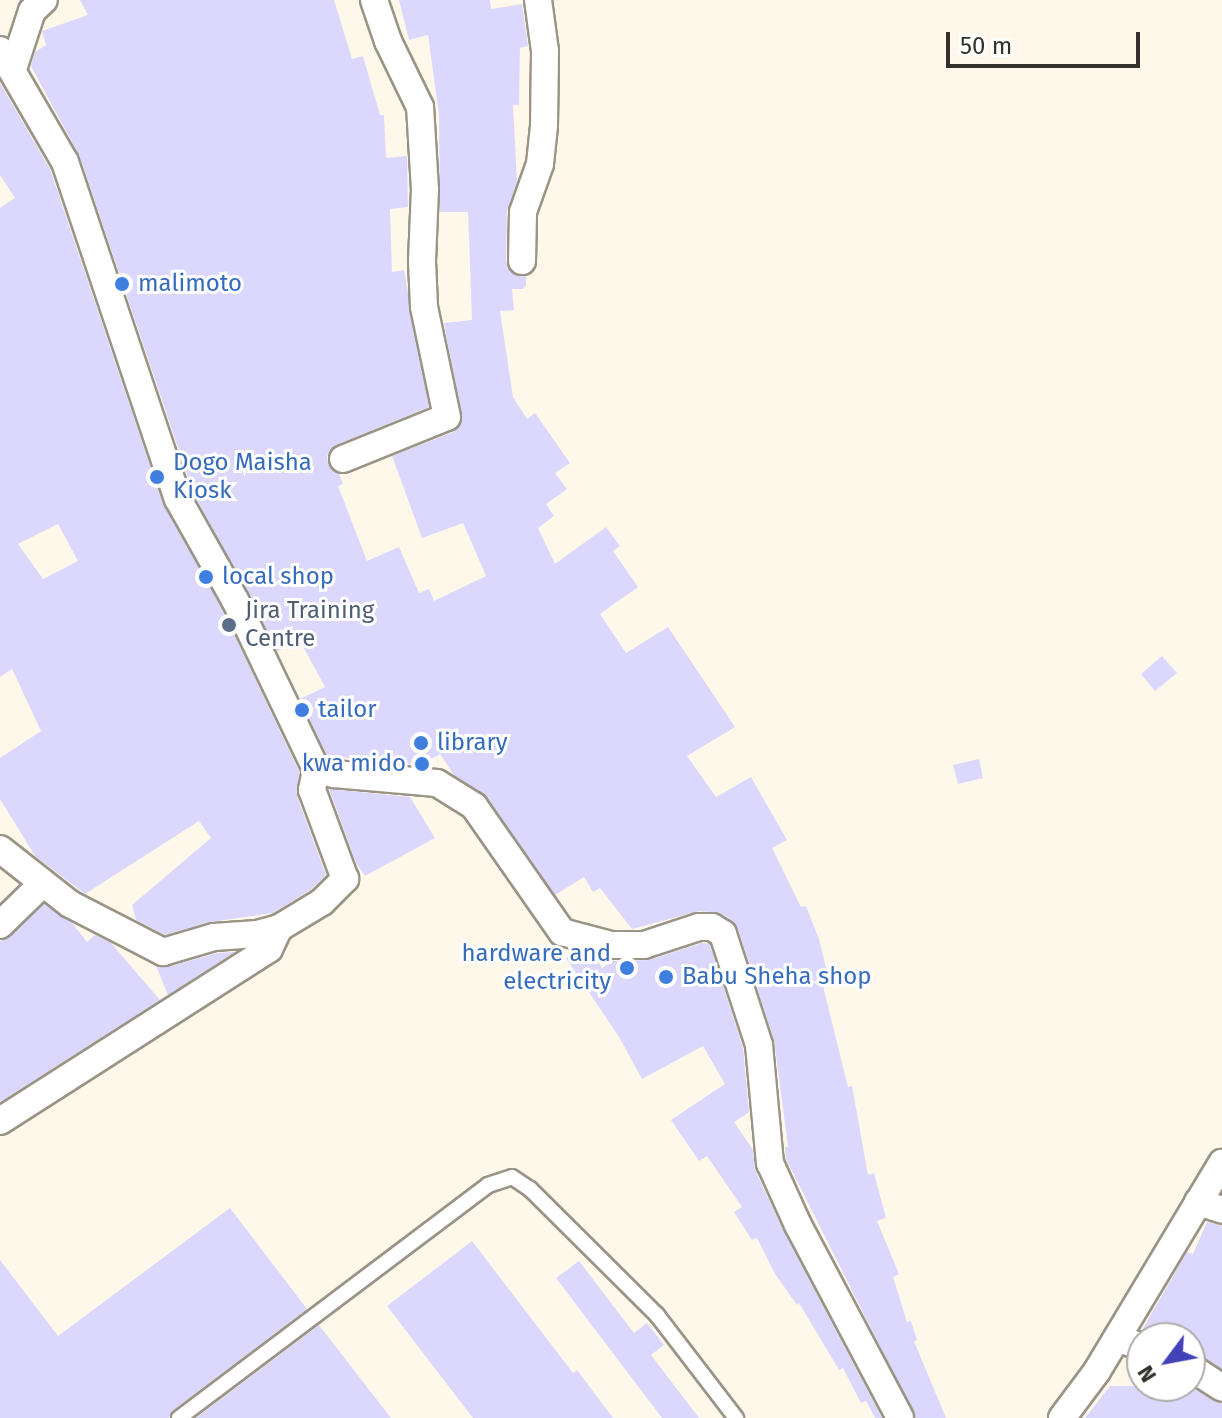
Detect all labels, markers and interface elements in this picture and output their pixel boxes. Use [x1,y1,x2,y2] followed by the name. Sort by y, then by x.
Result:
[950,16,1144,66] scale bar
[960,32,1012,60] text: 50 m
[138,270,242,298] place label: malimoto
[113,275,131,293] marker: malimoto
[173,449,312,505] place label: Dogo Maisha Kiosk
[148,468,166,486] marker: Dogo Maisha Kiosk
[222,563,334,591] place label: local shop
[197,568,215,586] marker: local shop
[245,597,374,653] place label: Jira Training Centre
[220,616,238,634] marker: Jira Training Centre
[318,696,377,724] place label: tailor
[293,701,311,719] marker: tailor
[437,729,508,757] place label: library
[412,734,430,752] marker: library
[302,750,406,778] place label: kwa mido
[413,755,431,773] marker: kwa mido
[462,940,611,996] place label: hardware and electricity
[618,959,636,977] marker: hardware and electricity
[682,963,871,991] place label: Babu Sheha shop
[657,968,675,986] marker: Babu Sheha shop
[1126,1322,1206,1402] north arrow
[1132,1361,1162,1387] text: N

